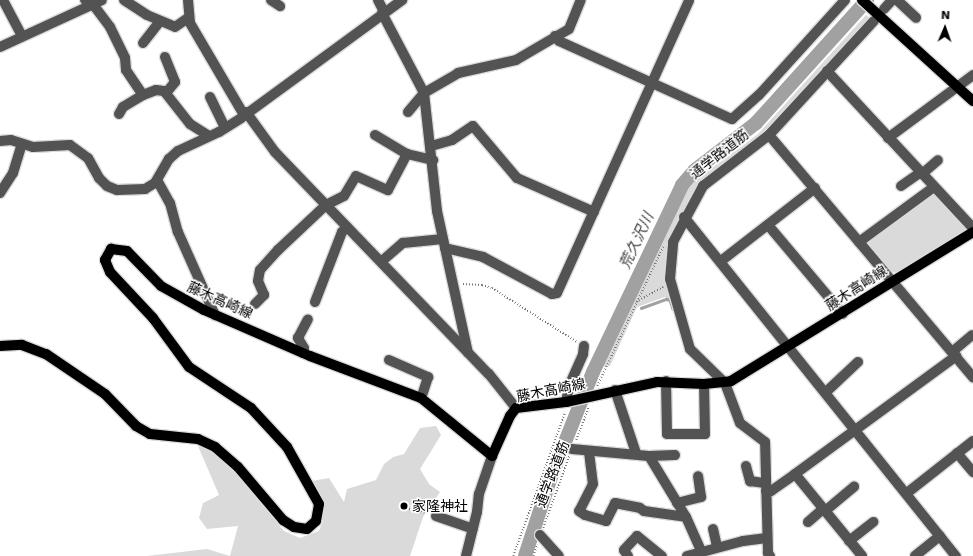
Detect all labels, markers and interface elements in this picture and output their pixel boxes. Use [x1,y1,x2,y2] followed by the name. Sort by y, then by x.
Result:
[925,8,965,48] north arrow
[941,9,950,22] text: N
[686,126,752,182] street label: 通学路道筋
[616,210,658,272] water label: 荒久沢川
[822,262,890,314] street label: 藤木高崎線
[185,278,255,322] street label: 藤木高崎線
[515,375,587,405] street label: 藤木高崎線
[532,438,572,510] street label: 通学路道筋
[412,498,468,514] place label: 家隆神社
[399,501,409,511] marker: 家隆神社

